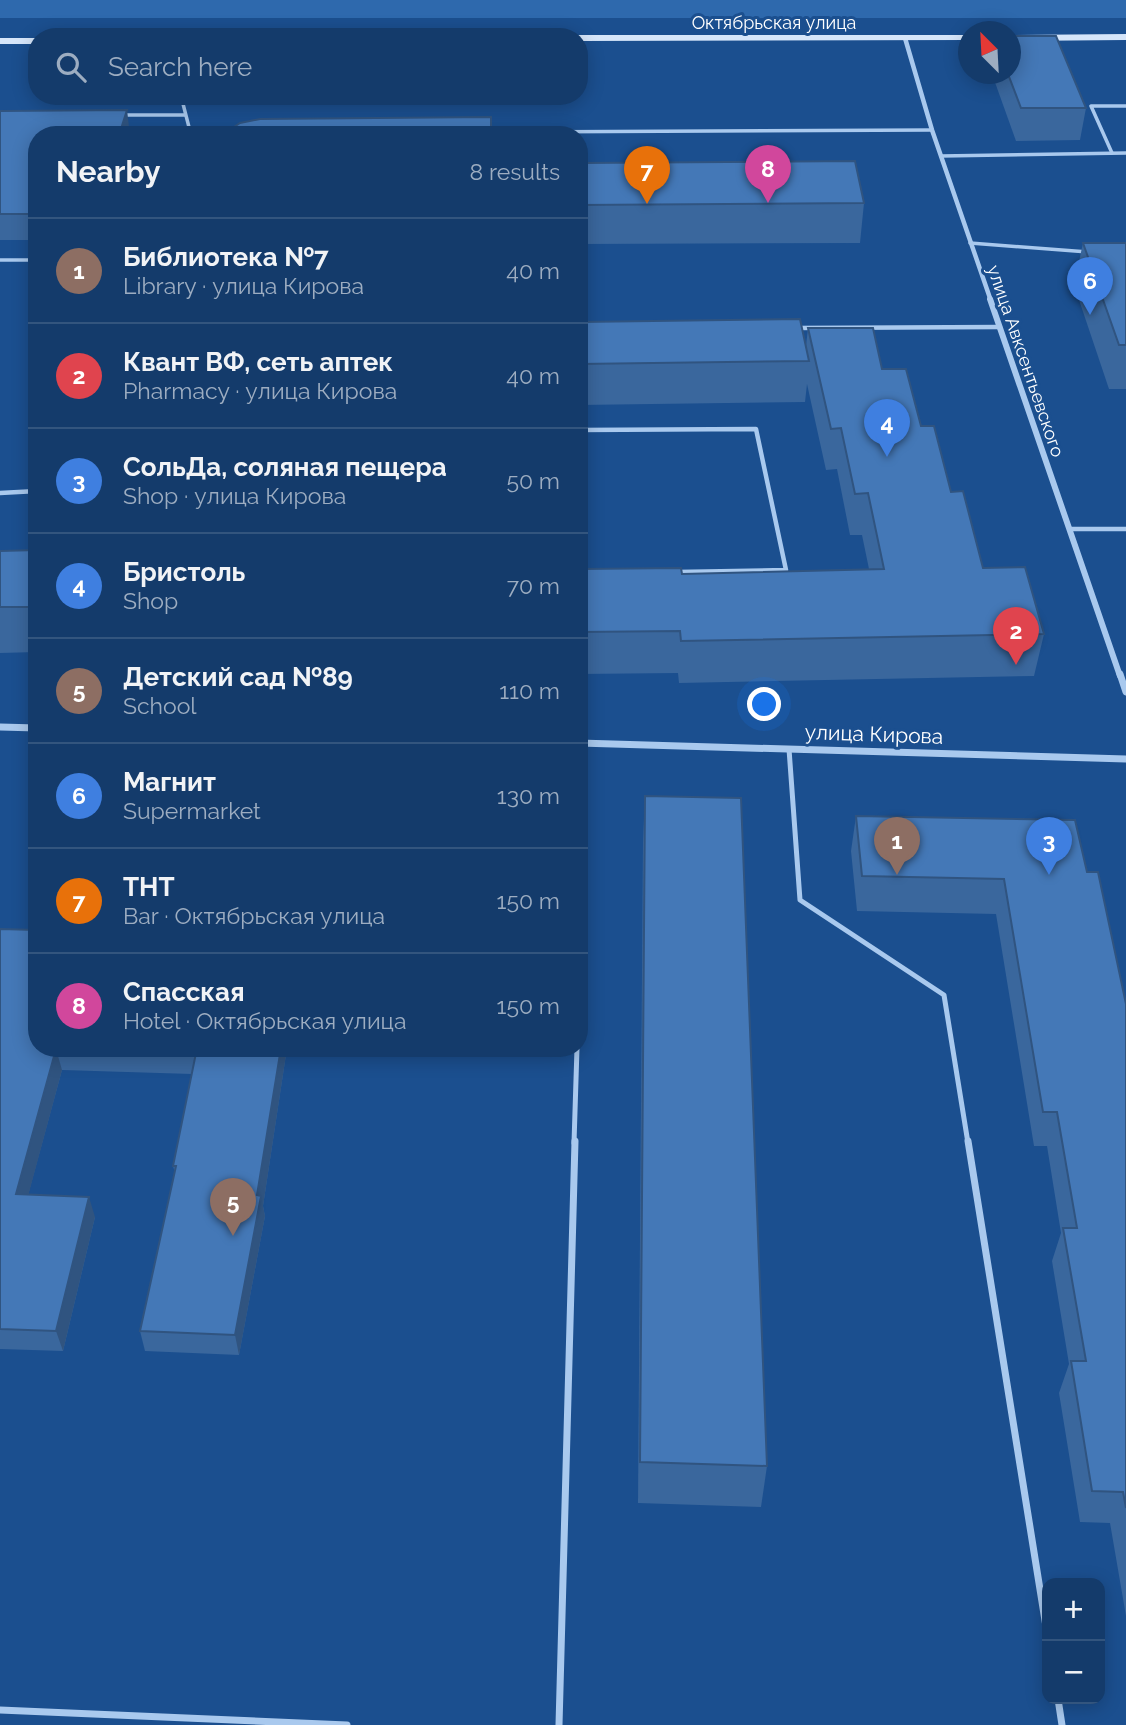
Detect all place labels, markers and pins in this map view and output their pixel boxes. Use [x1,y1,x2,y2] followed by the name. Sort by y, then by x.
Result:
[745,145,791,203] pin: 8
[624,146,670,204] pin: 7
[1067,257,1113,315] pin: 6
[864,399,910,457] pin: 4
[993,607,1039,665] pin: 2
[874,817,920,875] pin: 1
[1026,817,1072,875] pin: 3
[210,1178,256,1236] pin: 5

